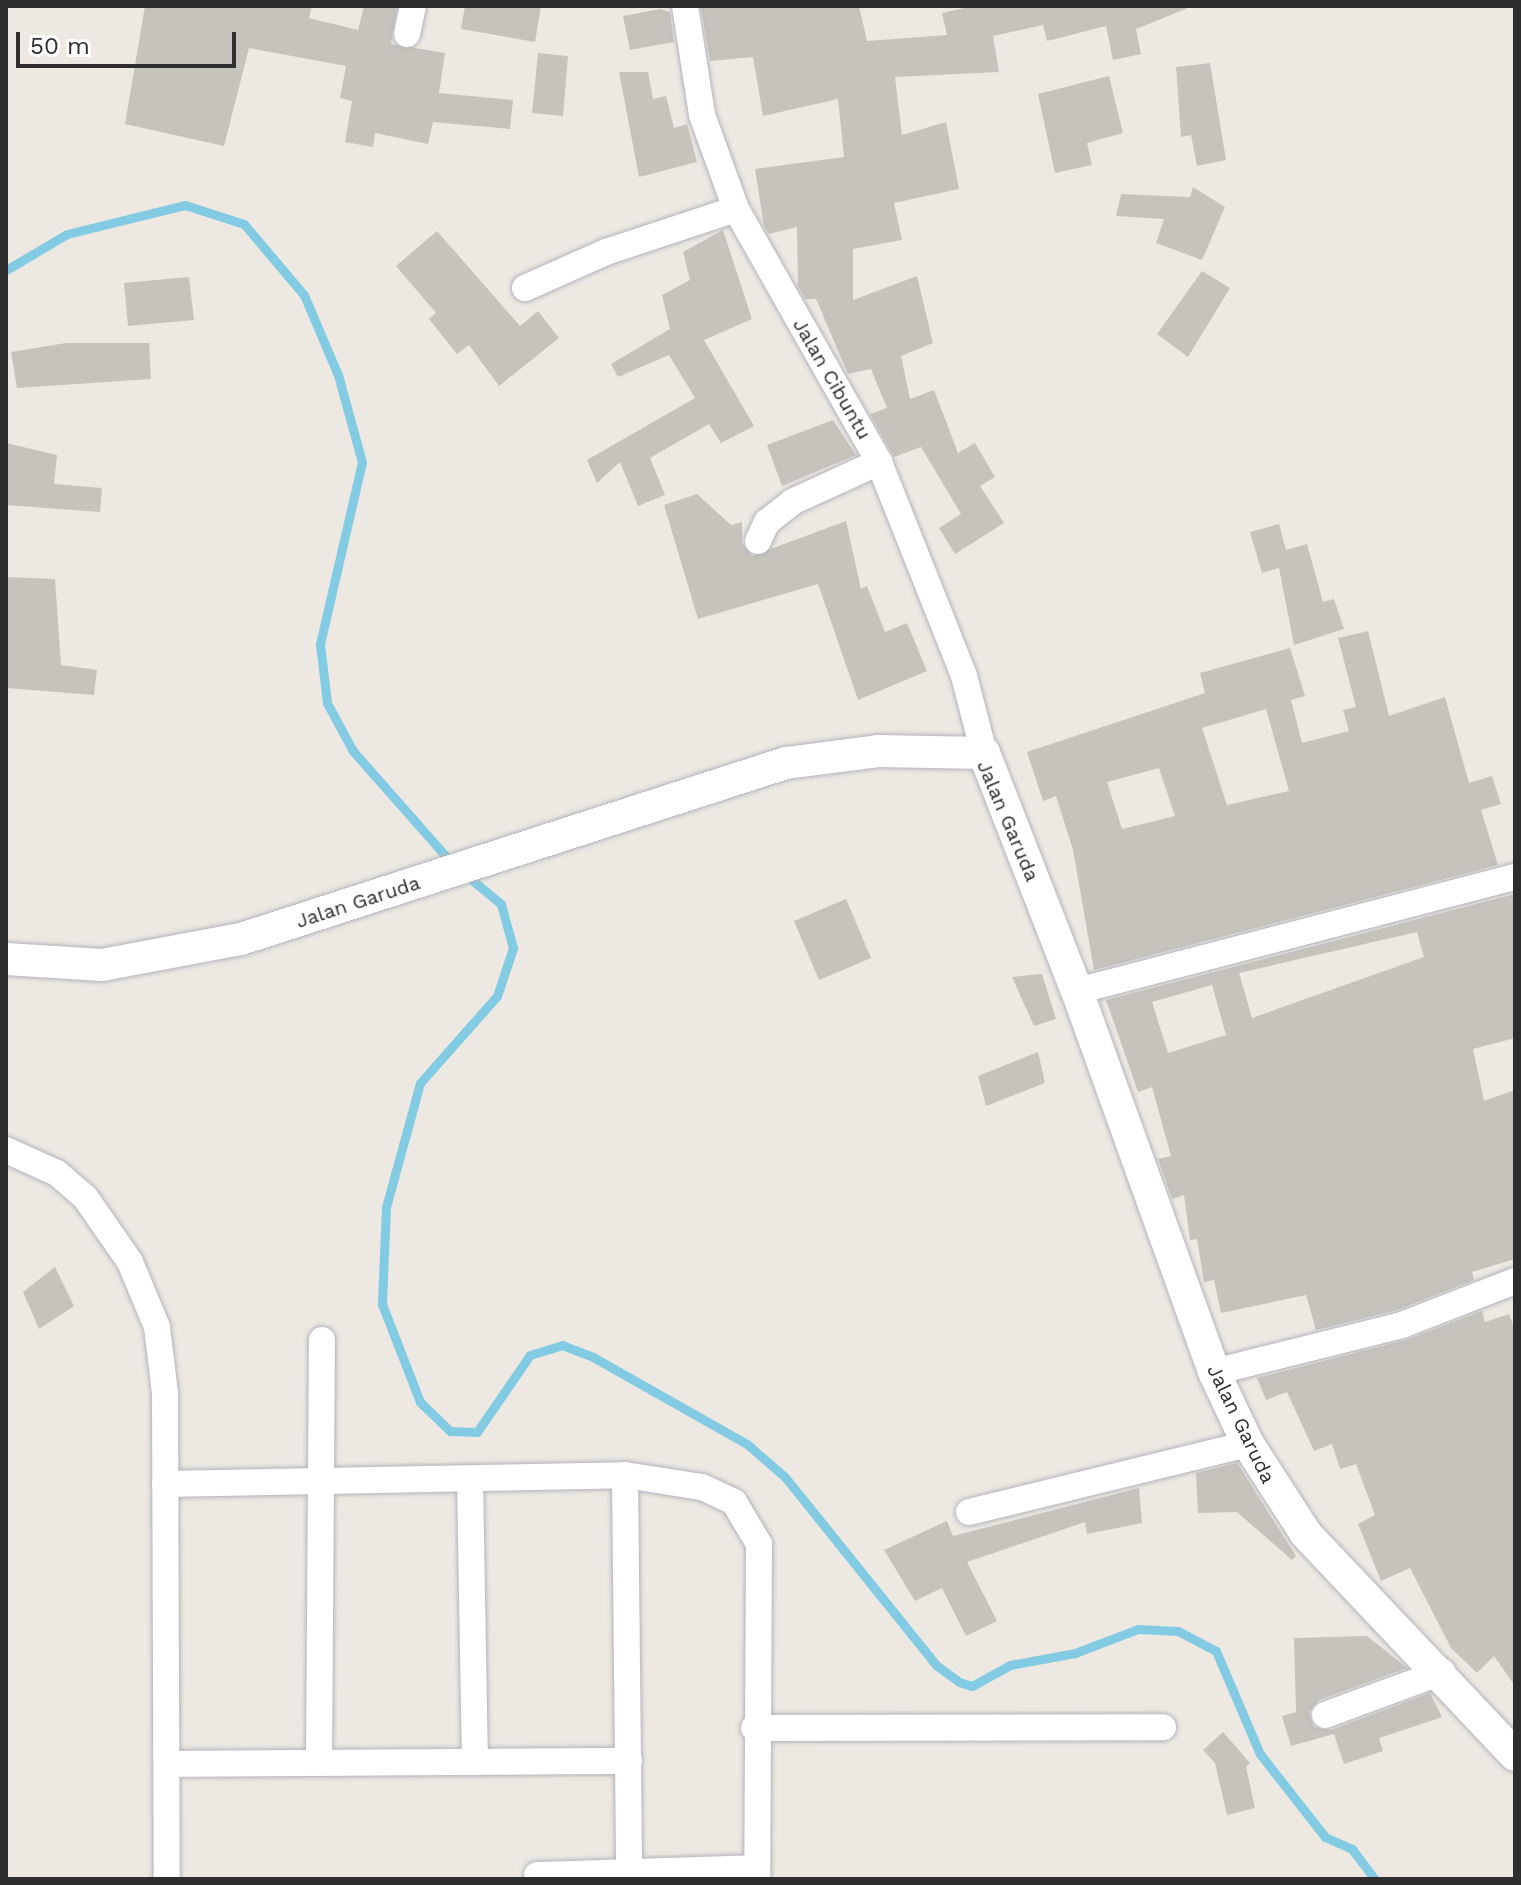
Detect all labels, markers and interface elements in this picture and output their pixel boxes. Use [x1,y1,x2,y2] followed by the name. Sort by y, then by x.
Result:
[20,16,240,66] scale bar
[30,32,90,60] text: 50 m
[788,314,876,444] street label: Jalan Cibuntu
[972,757,1044,885] street label: Jalan Garuda
[293,871,423,933] street label: Jalan Garuda
[1202,1361,1280,1487] street label: Jalan Garuda

